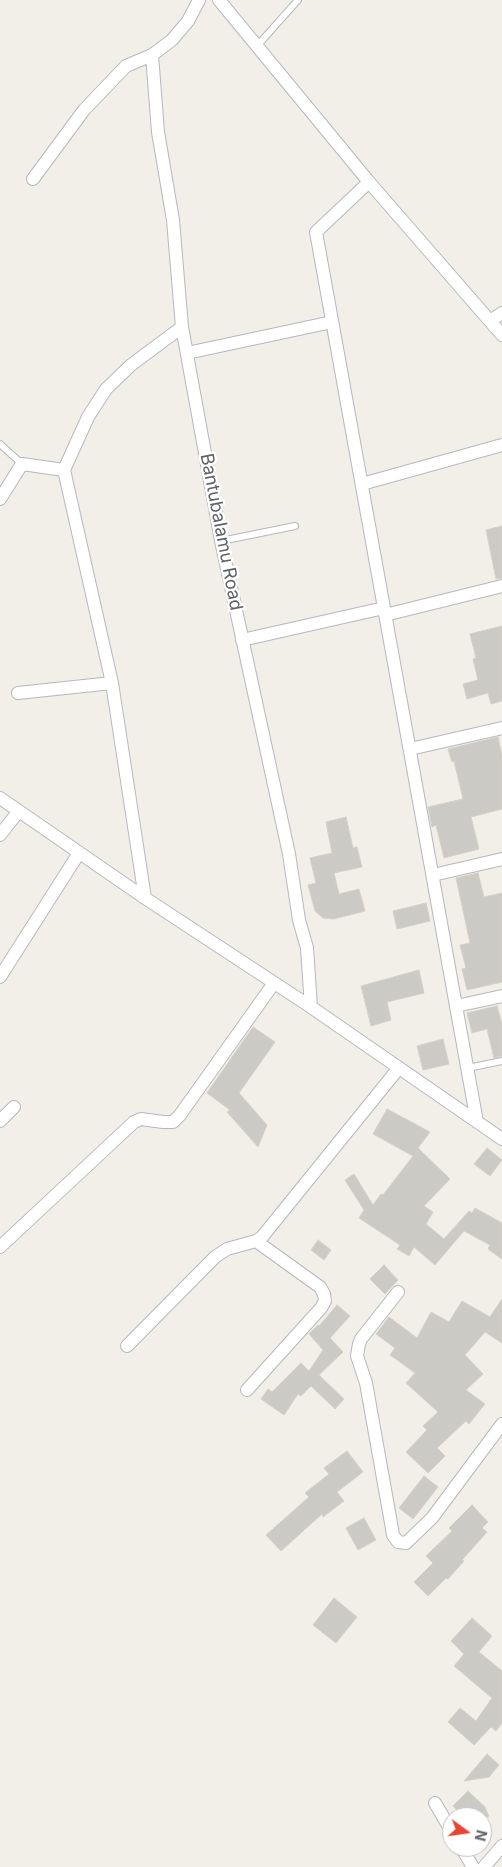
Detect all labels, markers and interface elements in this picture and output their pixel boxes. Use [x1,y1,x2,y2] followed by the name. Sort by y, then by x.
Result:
[195,452,247,612] street label: Bantubalamu Road
[442,1807,492,1857] north arrow
[472,1828,491,1843] text: N

